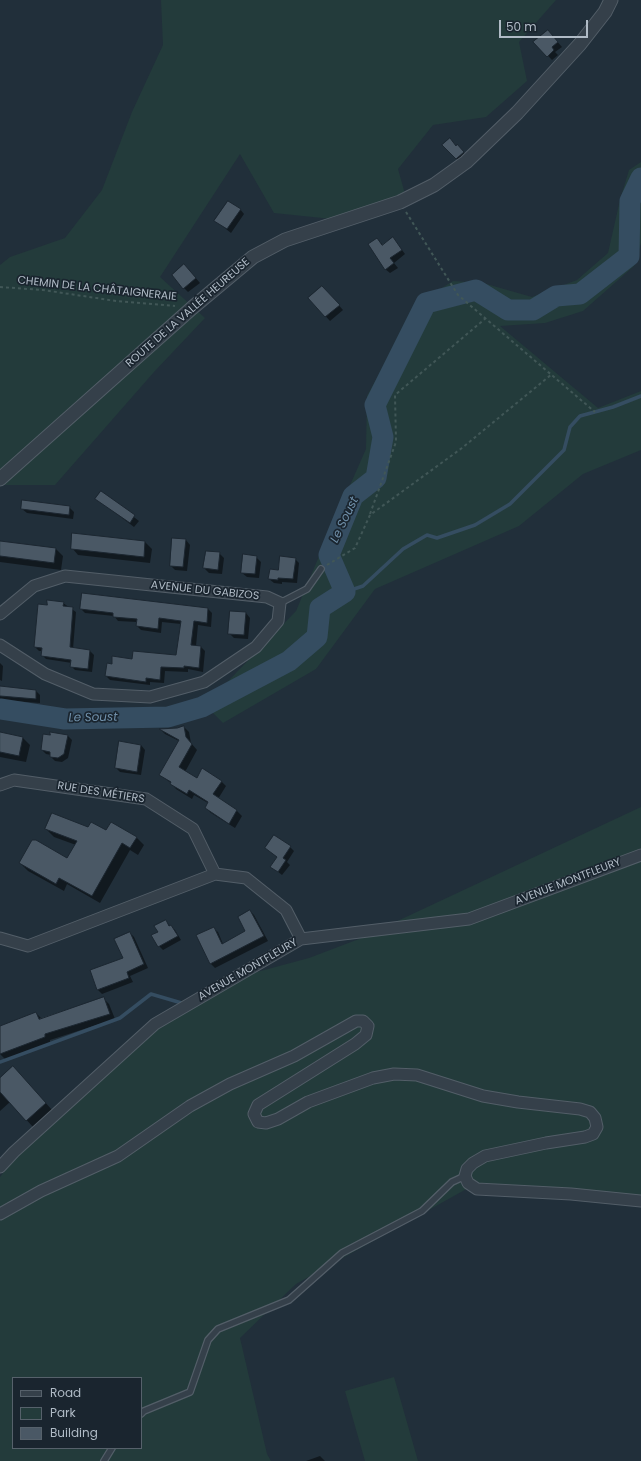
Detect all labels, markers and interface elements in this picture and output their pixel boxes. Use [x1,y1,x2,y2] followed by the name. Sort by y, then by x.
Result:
[501,12,590,38] scale bar
[506,18,537,35] text: 50 m
[123,256,253,370] street label: ROUTE DE LA VALLÉE HEUREUSE
[17,274,177,304] street label: CHEMIN DE LA CHÂTAIGNERAIE
[328,495,362,545] water label: Le Soust
[150,579,260,603] street label: AVENUE DU GABIZOS
[68,710,118,726] water label: Le Soust
[56,780,146,806] street label: RUE DES MÉTIERS
[513,856,623,908] street label: AVENUE MONTFLEURY
[196,936,300,1004] street label: AVENUE MONTFLEURY
[12,1377,142,1449] legend
[50,1384,81,1401] text: Road
[50,1404,76,1421] text: Park
[50,1424,98,1441] text: Building

